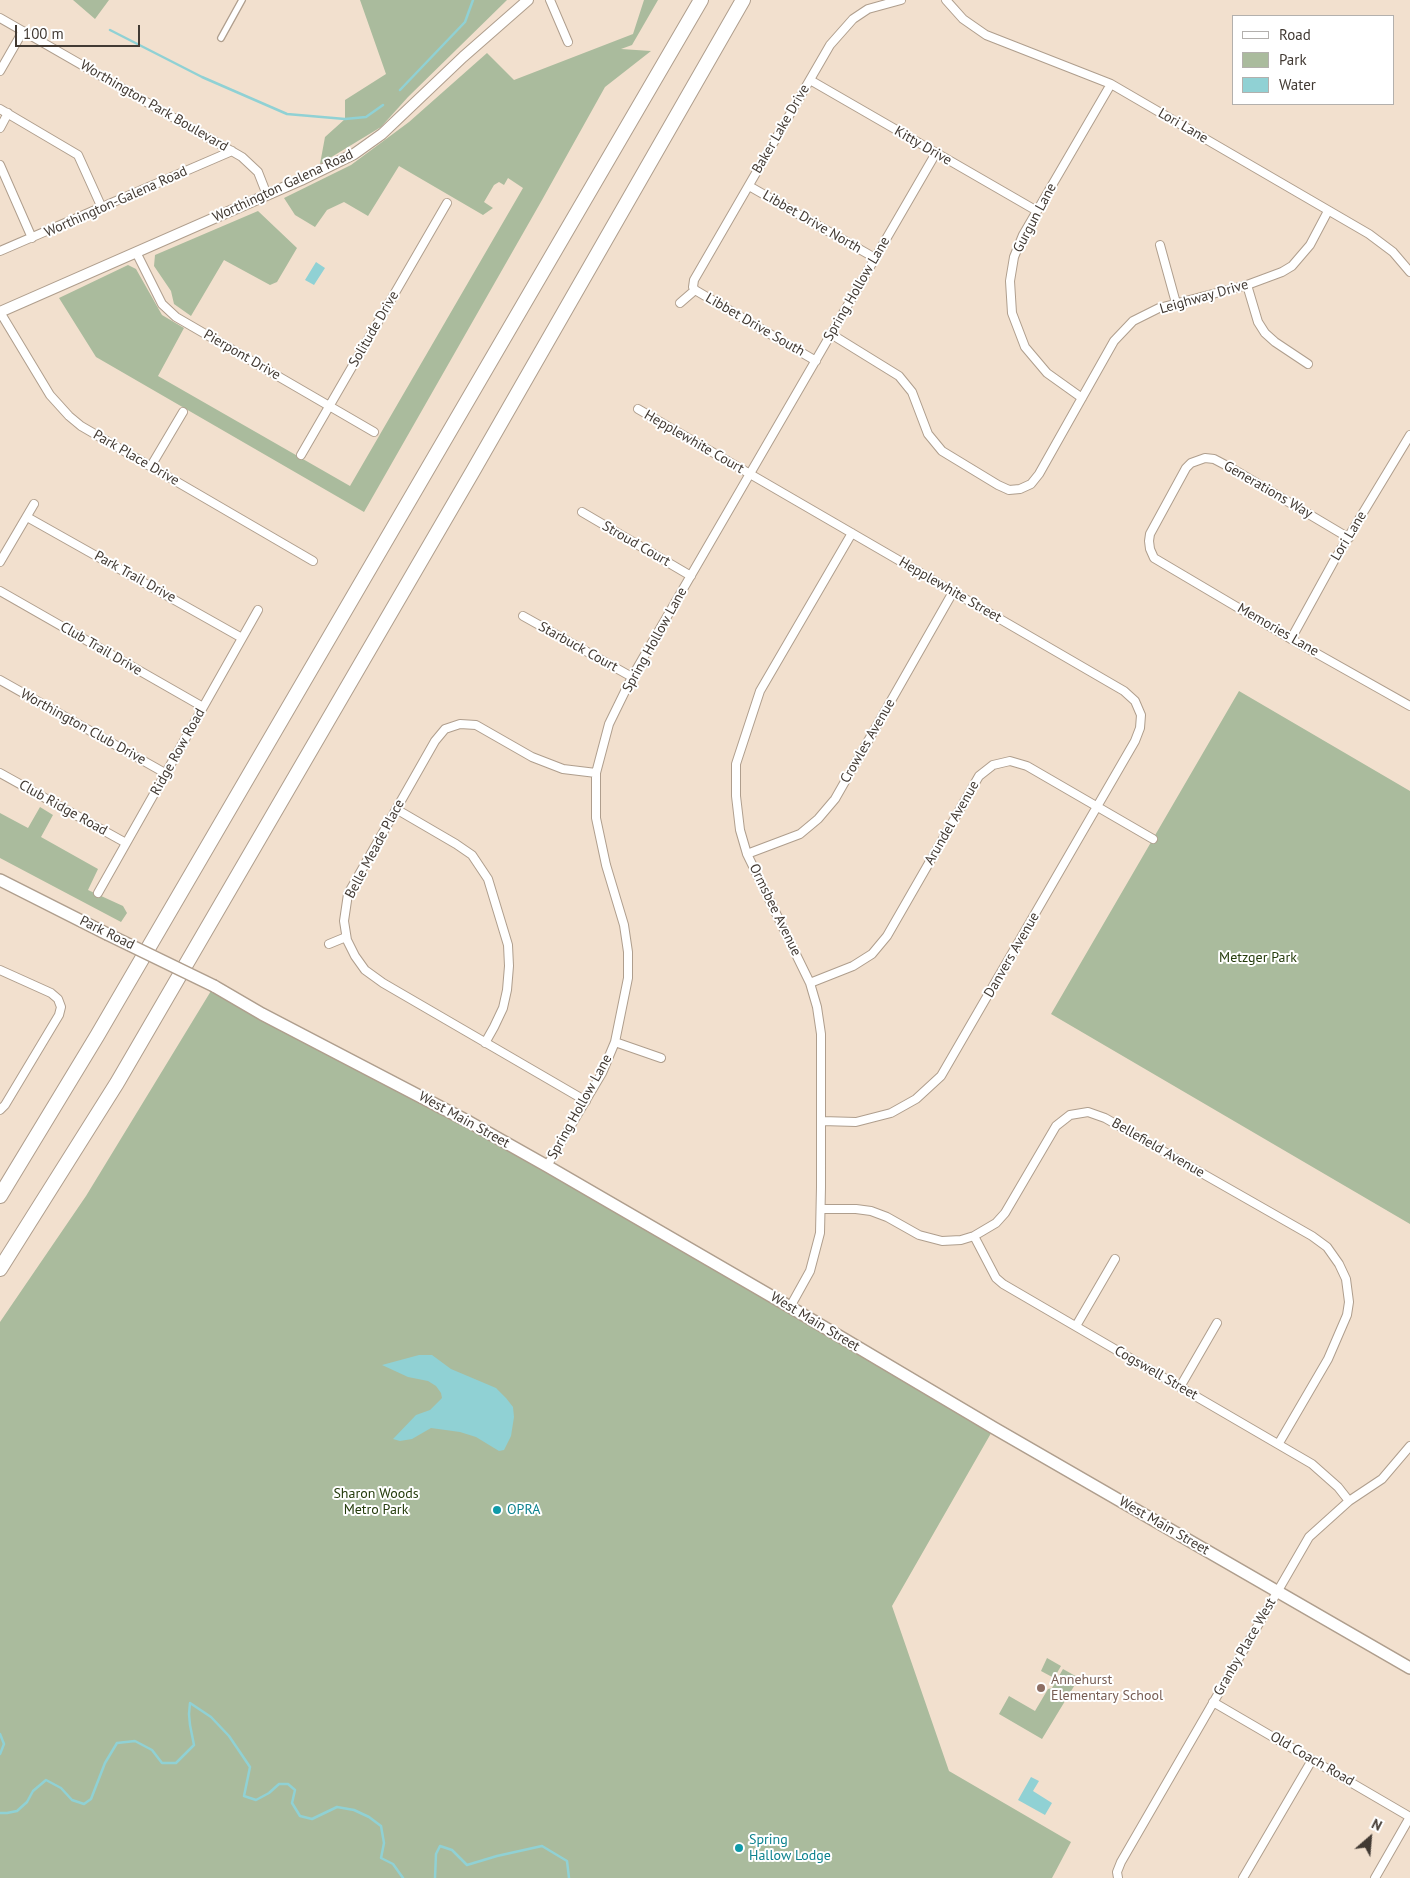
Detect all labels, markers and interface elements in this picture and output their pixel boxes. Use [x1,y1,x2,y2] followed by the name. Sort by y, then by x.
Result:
[18,15,142,47] scale bar
[1232,15,1395,105] legend
[23,24,64,43] text: 100 m
[1279,25,1311,44] text: Road
[1279,50,1307,69] text: Park
[77,57,231,155] street label: Worthington Park Boulevard
[1279,75,1316,94] text: Water
[749,82,813,176] street label: Baker Lake Drive
[1155,105,1211,147] street label: Lori Lane
[891,123,955,169] street label: Kitty Drive
[210,146,356,226] street label: Worthington Galena Road
[42,163,190,241] street label: Worthington-Galena Road
[1010,181,1060,255] street label: Gurgun Lane
[760,187,864,257] street label: Libbet Drive North
[820,234,894,344] street label: Spring Hollow Lane
[1158,276,1250,318] street label: Leighway Drive
[346,288,402,370] street label: Solitude Drive
[702,290,808,360] street label: Libbet Drive South
[201,326,283,384] street label: Pierpont Drive
[641,407,747,477] street label: Hepplewhite Court
[90,427,182,489] street label: Park Place Drive
[1221,458,1315,522] street label: Generations Way
[1328,508,1370,564] street label: Lori Lane
[599,518,673,570] street label: Stroud Court
[91,548,179,606] street label: Park Trail Drive
[896,554,1004,626] street label: Hepplewhite Street
[619,585,691,695] street label: Spring Hollow Lane
[1234,600,1322,660] street label: Memories Lane
[535,618,621,676] street label: Starbuck Court
[57,619,145,679] street label: Club Trail Drive
[17,686,149,768] street label: Worthington Club Drive
[837,696,899,786] street label: Crowles Avenue
[147,706,209,798] street label: Ridge Row Road
[16,777,110,839] street label: Club Ridge Road
[921,778,983,868] street label: Arundel Avenue
[342,797,408,901] street label: Belle Meade Place
[745,861,805,959] street label: Ormsbee Avenue
[981,909,1043,1001] street label: Danvers Avenue
[77,912,137,954] street label: Park Road
[1219,950,1297,966] park label: Metzger Park
[544,1052,616,1162] street label: Spring Hollow Lane
[416,1088,512,1152] street label: West Main Street
[1109,1115,1207,1181] street label: Bellefield Avenue
[767,1289,863,1355] street label: West Main Street
[1111,1342,1201,1404] street label: Cogswell Street
[333,1486,419,1518] park label: Sharon Woods Metro Park
[1116,1493,1212,1559] street label: West Main Street
[507,1502,541,1518] place label: OPRA
[491,1504,503,1516] marker: OPRA
[1210,1595,1280,1699] street label: Granby Place West
[1051,1672,1163,1704] place label: Annehurst Elementary School
[1035,1682,1047,1694] marker: Annehurst Elementary School
[1267,1728,1357,1790] street label: Old Coach Road
[1345,1813,1395,1863] north arrow
[1369,1815,1385,1835] text: N
[749,1832,831,1864] place label: Spring Hallow Lodge
[733,1842,745,1854] marker: Spring Hallow Lodge

